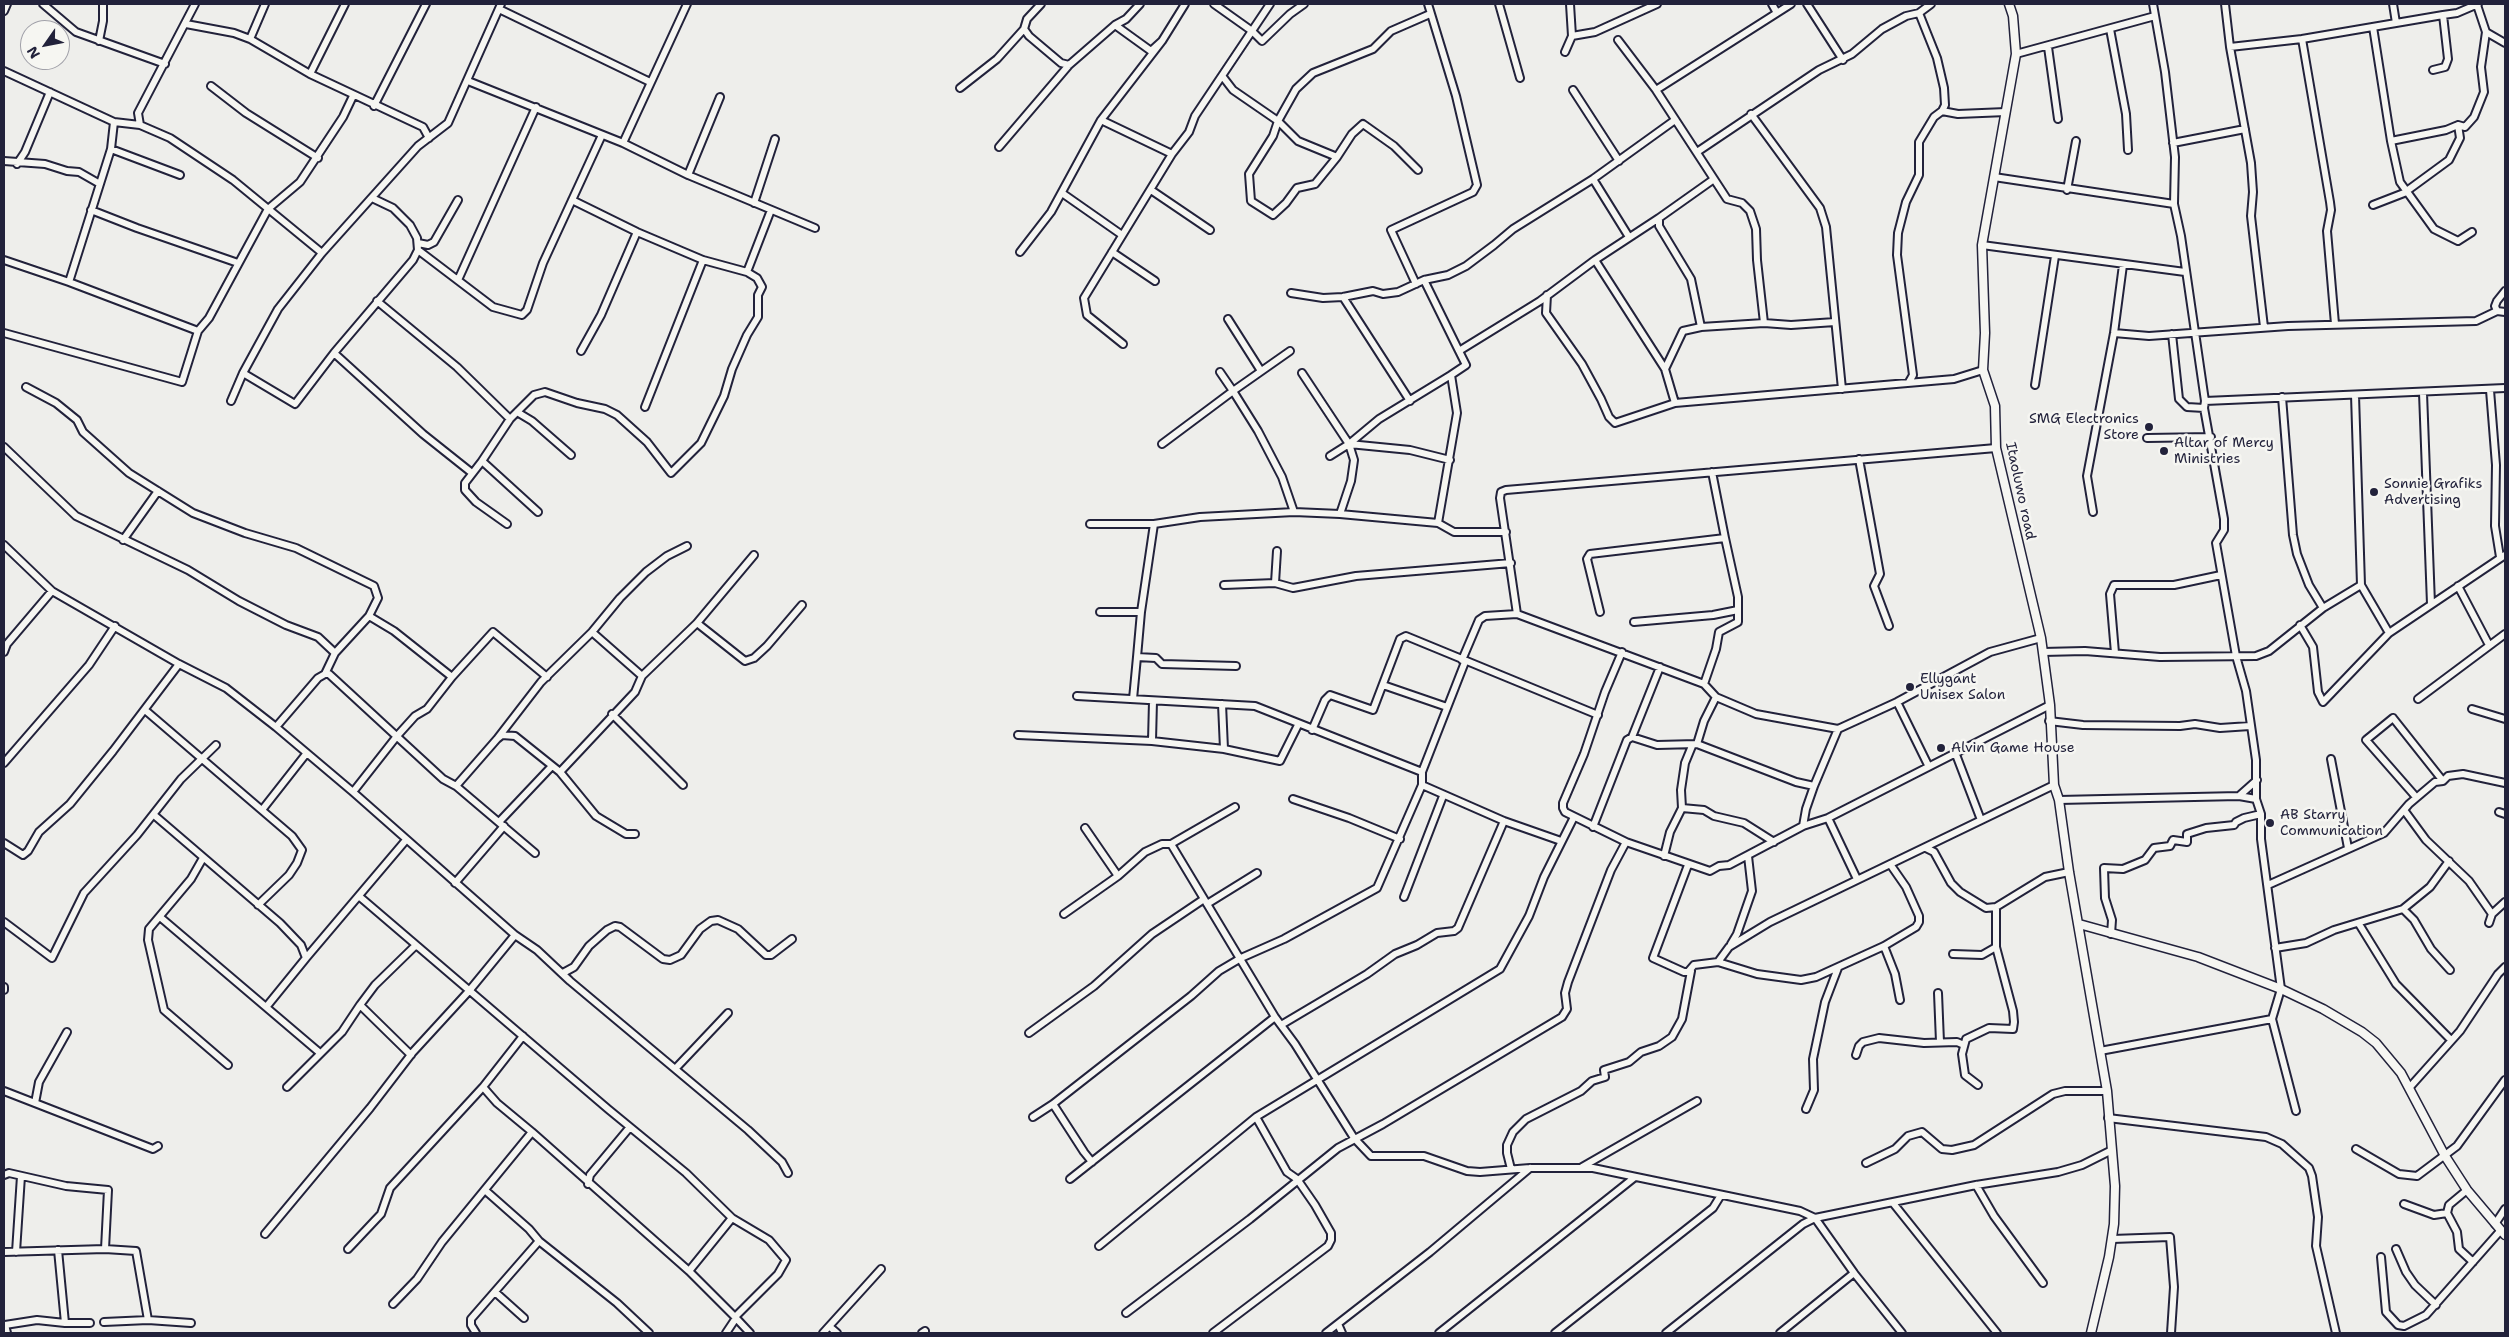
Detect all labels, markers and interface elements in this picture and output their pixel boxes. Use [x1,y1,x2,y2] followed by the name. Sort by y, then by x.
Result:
[20,20,70,70] north arrow
[23,43,44,62] text: N
[2029,411,2139,444] place label: SMG Electronics Store
[2143,421,2155,433] marker: SMG Electronics Store
[2174,435,2274,468] place label: Altar of Mercy Ministries
[2001,441,2039,541] street label: Itaoluwo road
[2158,445,2170,457] marker: Altar of Mercy Ministries
[2384,476,2482,508] place label: Sonnie Grafiks Advertising
[2368,486,2380,498] marker: Sonnie Grafiks Advertising
[1920,671,2005,704] place label: Ellygant Unisex Salon
[1904,681,1916,693] marker: Ellygant Unisex Salon
[1951,740,2075,756] place label: Alvin Game House
[1935,742,1947,754] marker: Alvin Game House
[2280,807,2383,840] place label: AB Starry Communication
[2264,817,2276,829] marker: AB Starry Communication

